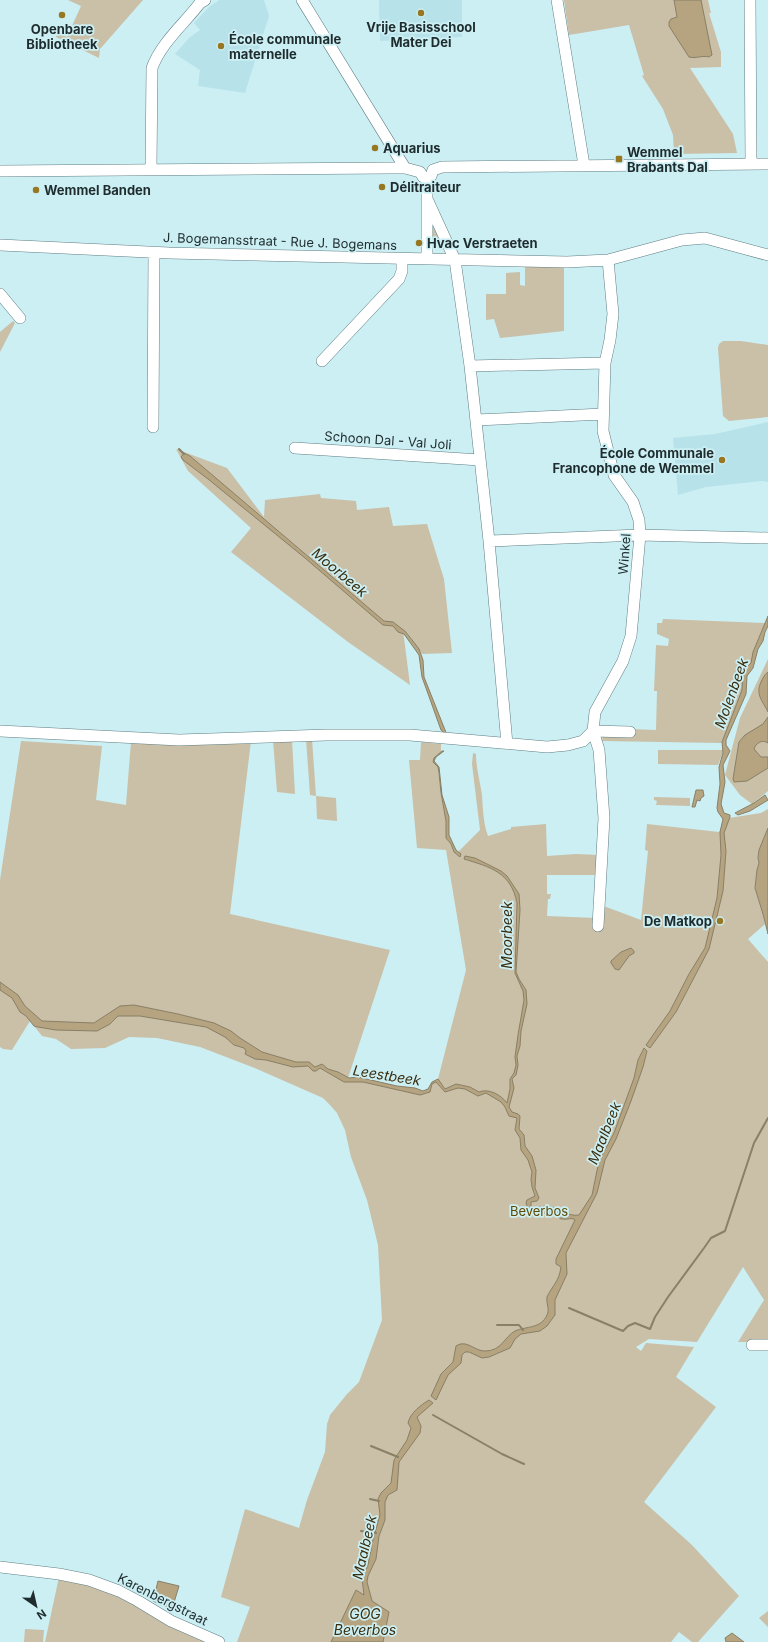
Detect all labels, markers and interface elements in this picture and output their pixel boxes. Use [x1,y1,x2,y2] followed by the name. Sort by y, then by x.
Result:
[416,8,426,18] marker: Vrije Basisschool Mater Dei
[57,10,67,20] marker: Openbare Bibliotheek
[366,19,476,50] place label: Vrije Basisschool Mater Dei
[26,21,98,52] place label: Openbare Bibliotheek
[229,31,341,62] place label: École communale maternelle
[216,41,226,51] marker: École communale maternelle
[383,140,441,156] place label: Aquarius
[370,143,380,153] marker: Aquarius
[627,144,708,175] place label: Wemmel Brabants Dal
[614,154,624,164] marker: Wemmel Brabants Dal
[390,179,462,195] place label: Délitraiteur
[44,182,151,198] place label: Wemmel Banden
[377,182,387,192] marker: Délitraiteur
[31,185,41,195] marker: Wemmel Banden
[163,229,398,253] street label: J. Bogemansstraat - Rue J. Bogemans
[427,235,538,251] place label: Hvac Verstraeten
[414,238,424,248] marker: Hvac Verstraeten
[324,428,452,452] street label: Schoon Dal - Val Joli
[552,445,714,476] place label: École Communale Francophone de Wemmel
[717,455,727,465] marker: École Communale Francophone de Wemmel
[615,533,633,575] street label: Winkel
[309,544,371,600] water label: Moorbeek
[710,655,752,730] water label: Molenbeek
[498,901,515,969] water label: Moorbeek
[644,913,712,929] place label: De Matkop
[715,916,725,926] marker: De Matkop
[352,1061,422,1089] water label: Leestbeek
[584,1099,624,1167] water label: Maalbeek
[510,1203,568,1219] park label: Beverbos
[348,1513,380,1581] water label: Maalbeek
[115,1569,211,1629] street label: Karenbergstraat
[16,1586,56,1626] north arrow
[334,1605,396,1638] water label: GOG Beverbos
[34,1606,49,1622] text: N

